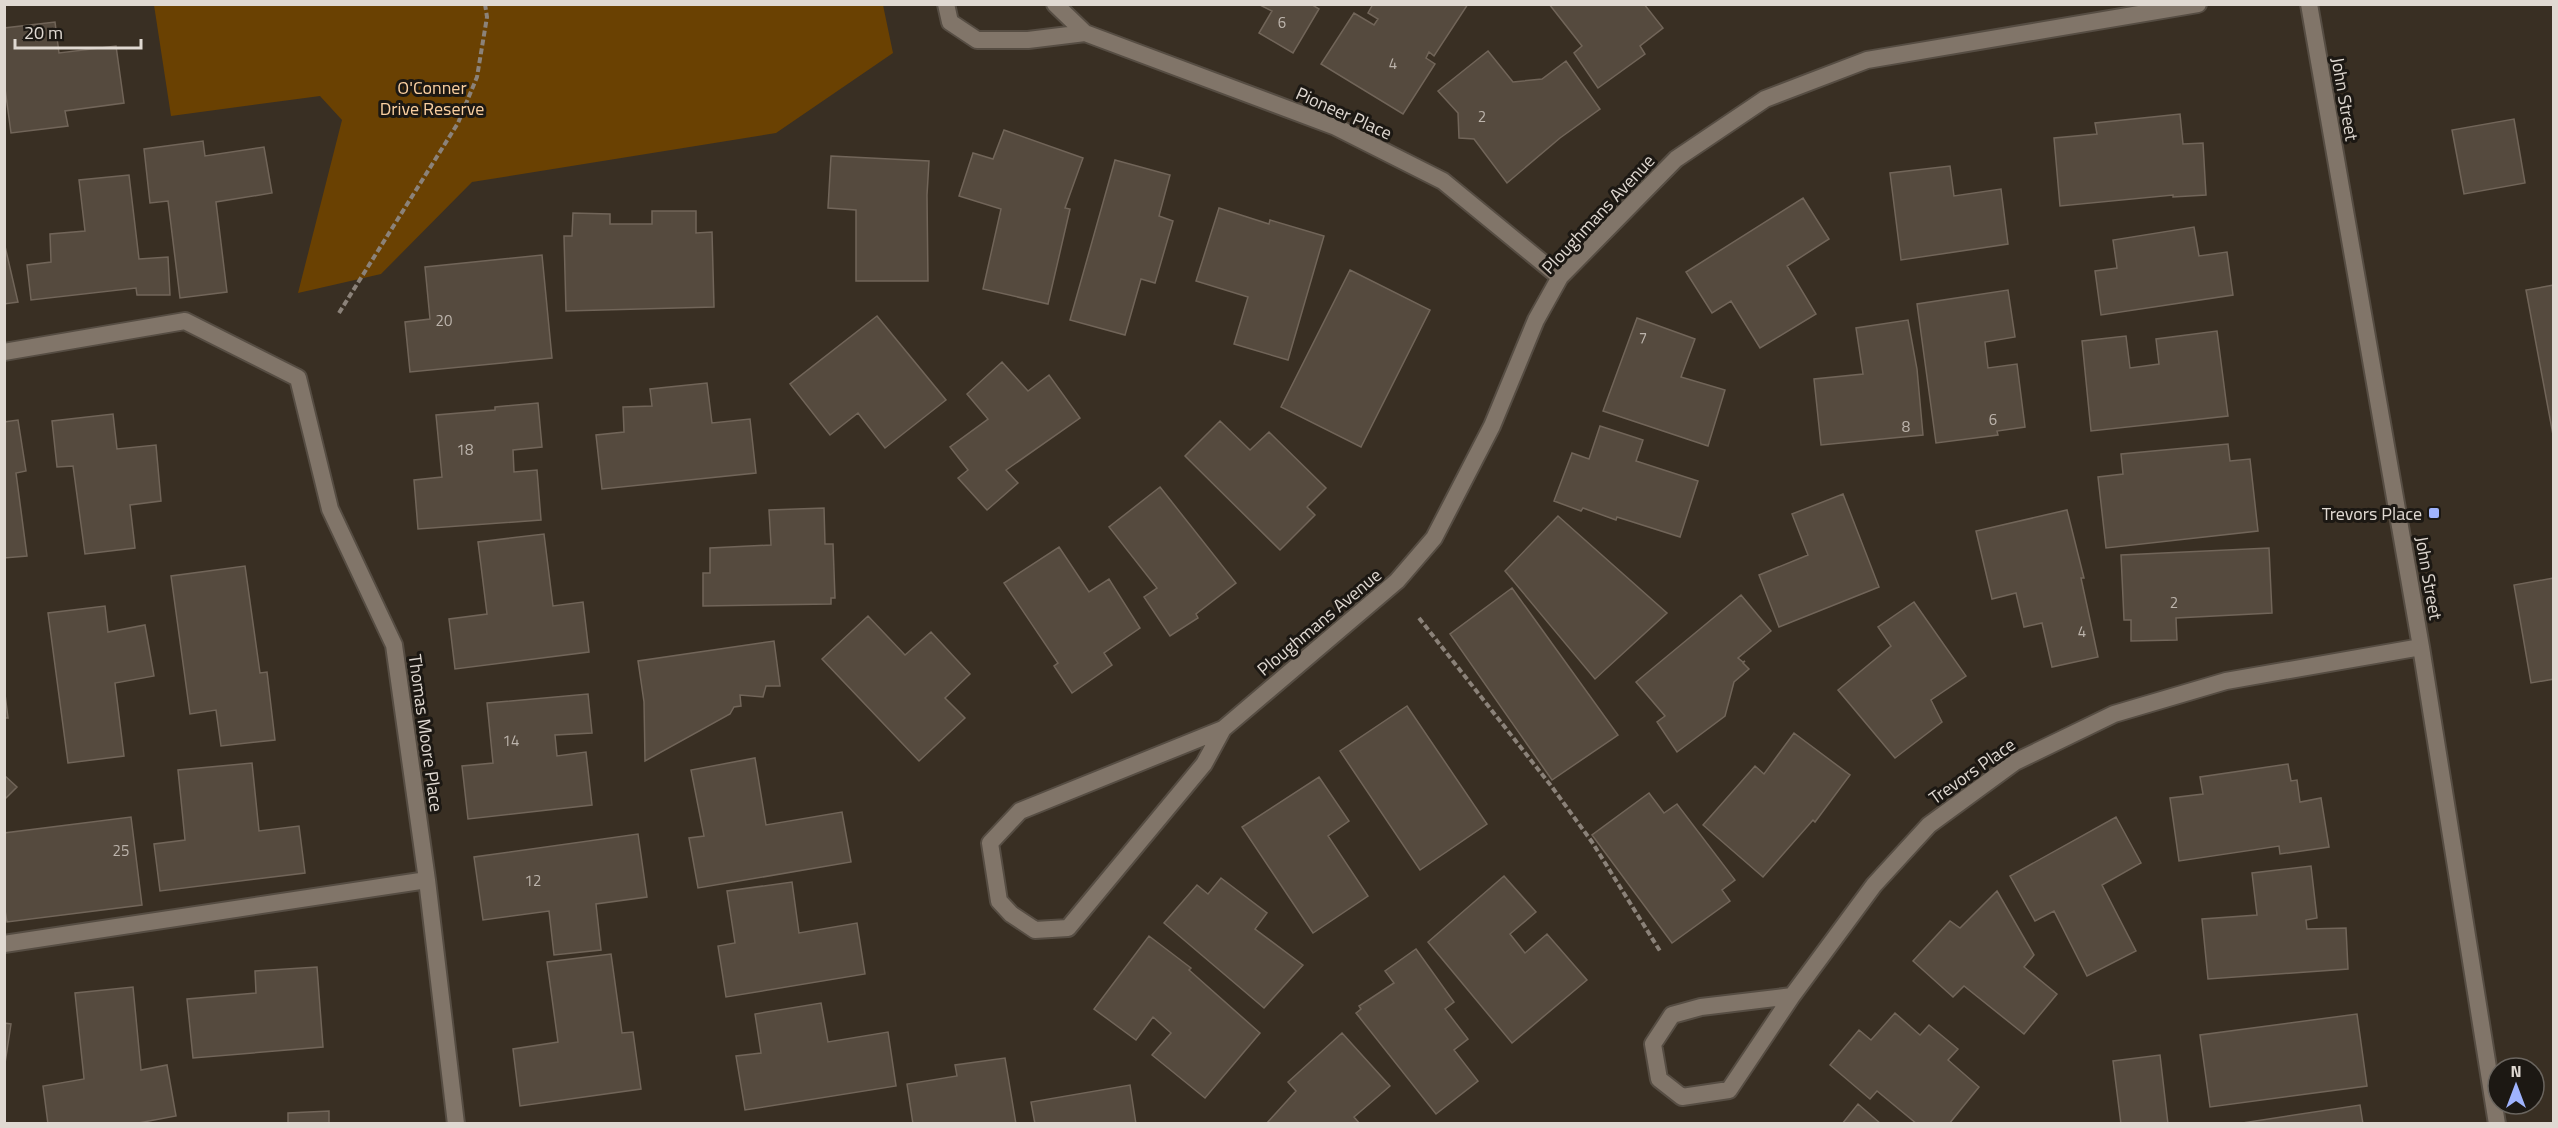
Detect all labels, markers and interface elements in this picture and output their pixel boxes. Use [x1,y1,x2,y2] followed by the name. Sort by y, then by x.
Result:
[1278,11,1286,34] house number: 6
[15,12,141,50] scale bar
[24,19,63,46] text: 20 m
[1389,52,1397,75] house number: 4
[2324,55,2366,144] street label: John Street
[380,74,484,122] park label: O'Conner Drive Reserve
[1292,80,1396,146] street label: Pioneer Place
[1478,105,1486,128] house number: 2
[1535,148,1661,280] street label: Ploughmans Avenue
[436,309,452,332] house number: 20
[1639,326,1647,349] house number: 7
[1989,408,1997,431] house number: 6
[1902,415,1910,438] house number: 8
[457,438,473,461] house number: 18
[2322,500,2422,527] place label: Trevors Place
[2427,506,2441,520] marker: Trevors Place
[2408,534,2450,623] street label: John Street
[1251,562,1387,682] street label: Ploughmans Avenue
[2170,591,2178,614] house number: 2
[2078,620,2086,643] house number: 4
[402,652,450,814] street label: Thomas Moore Place
[503,729,519,752] house number: 14
[1923,731,2021,811] street label: Trevors Place
[113,839,129,862] house number: 25
[525,869,541,892] house number: 12
[2486,1056,2546,1116] north arrow
[2510,1059,2522,1083] text: N

